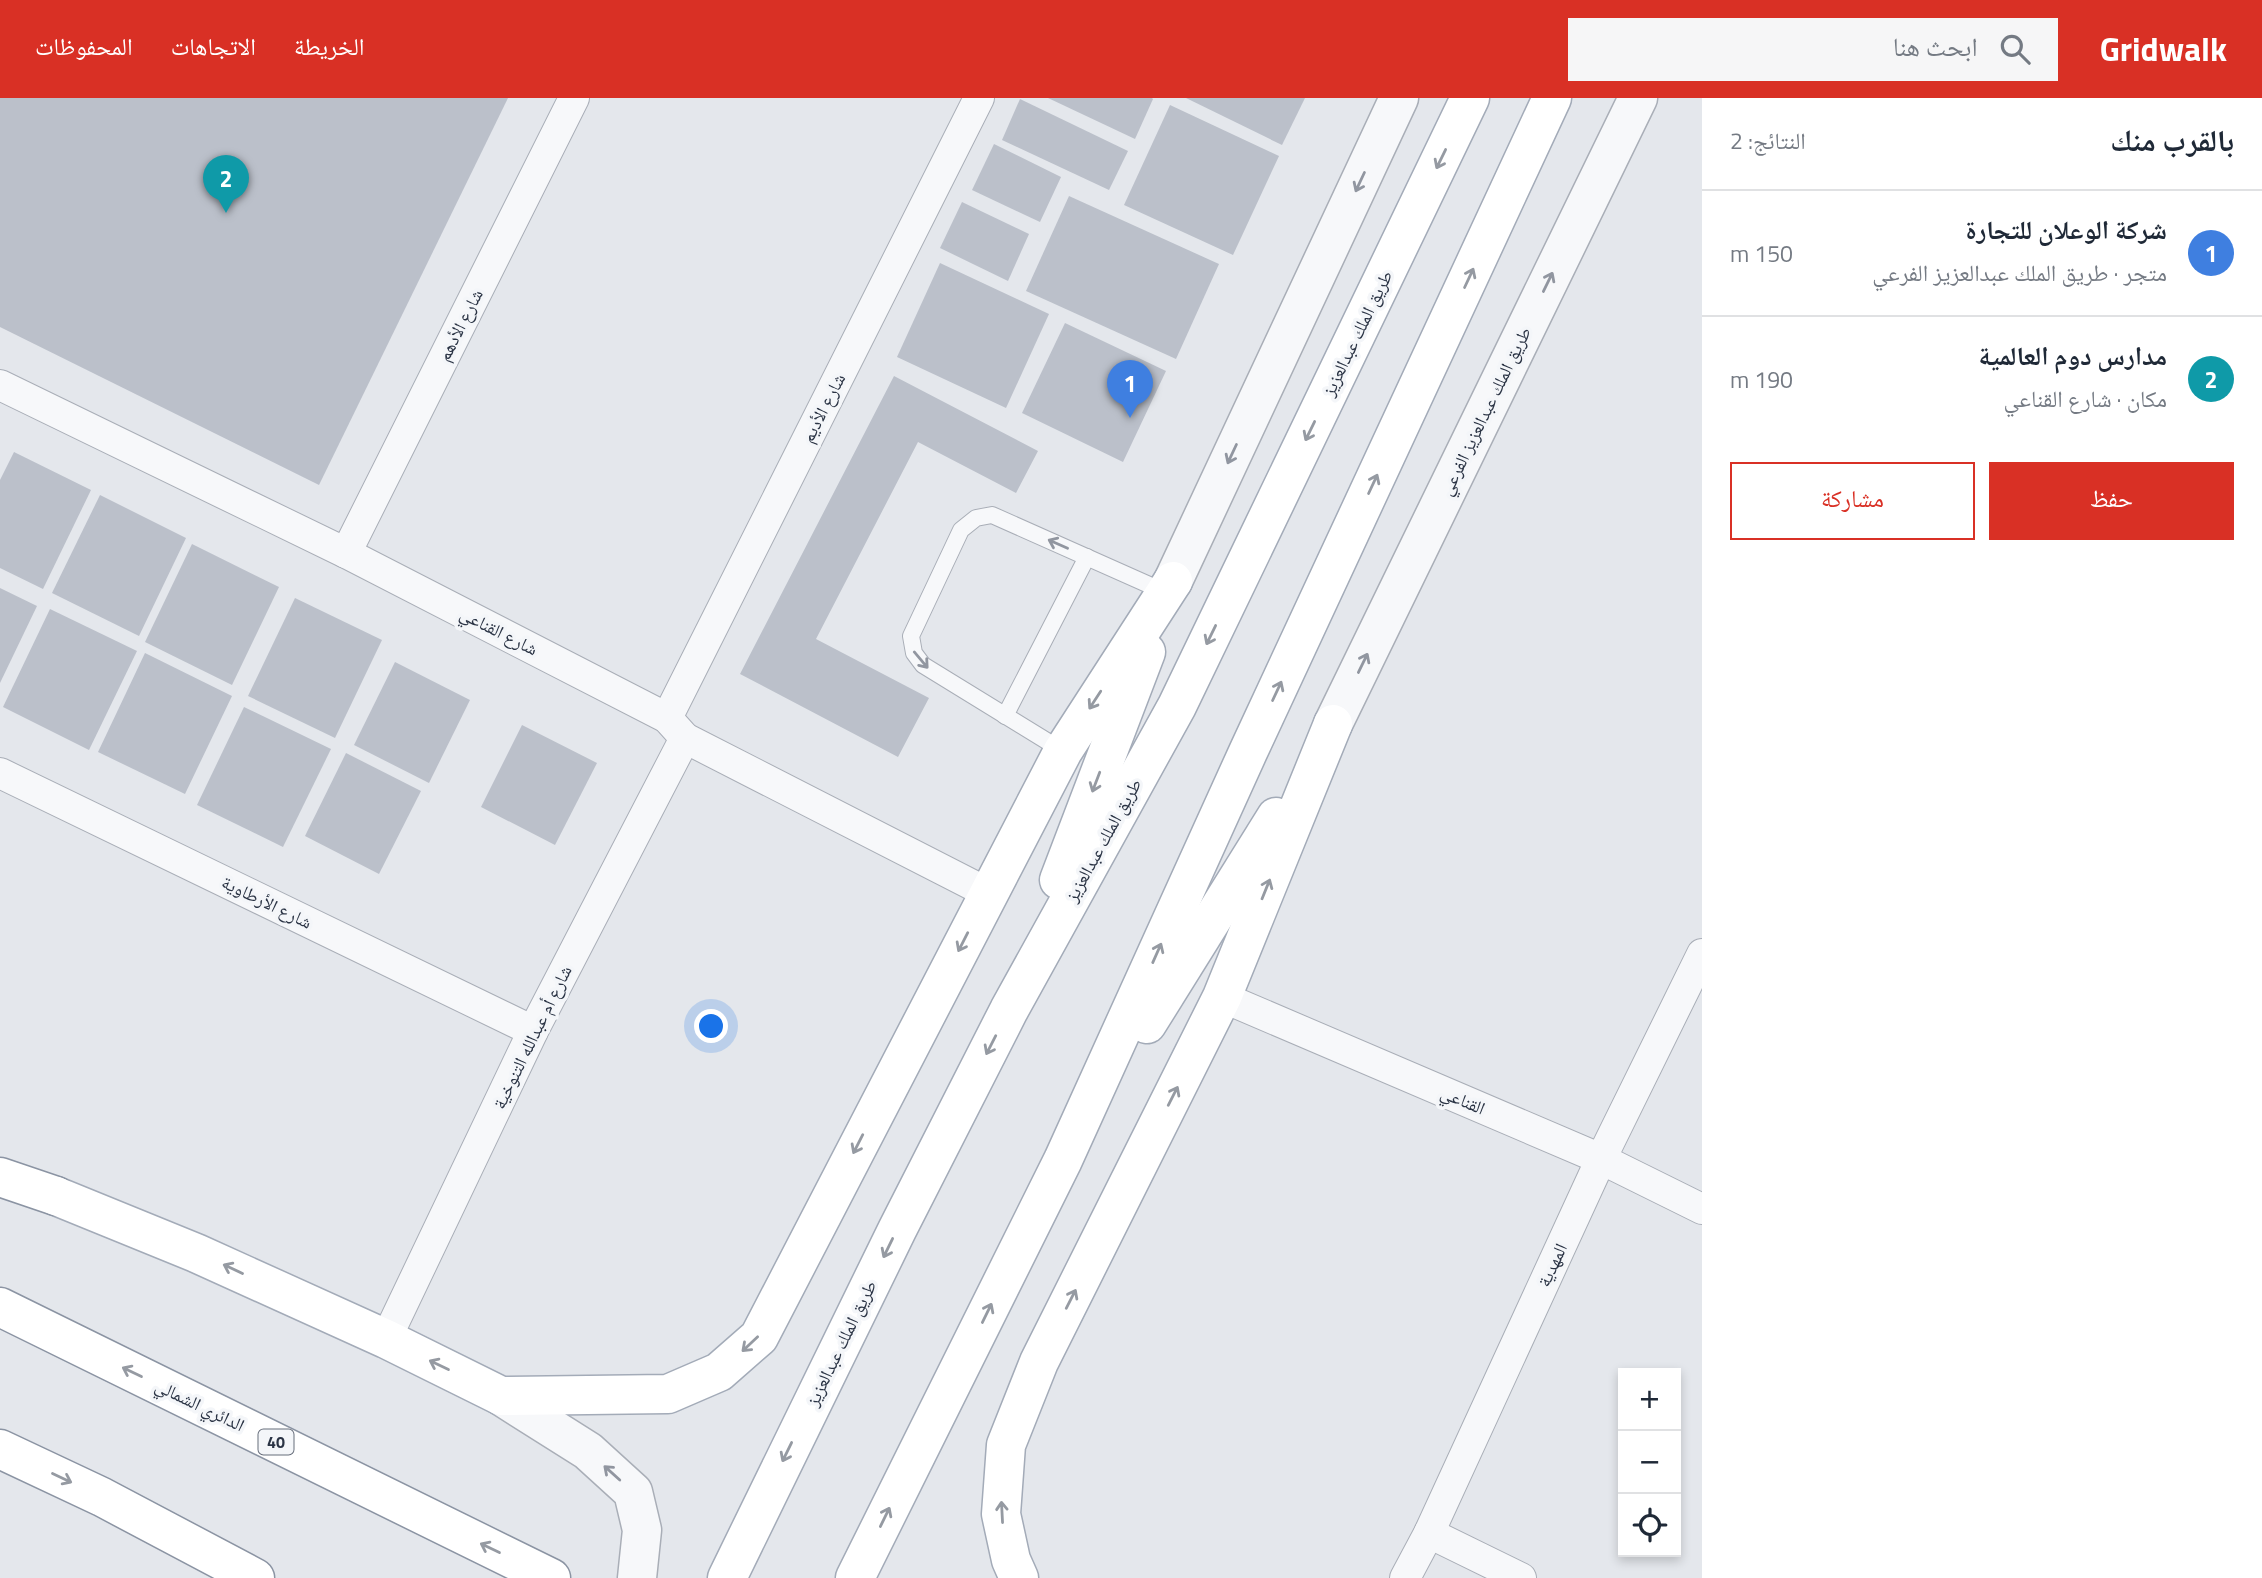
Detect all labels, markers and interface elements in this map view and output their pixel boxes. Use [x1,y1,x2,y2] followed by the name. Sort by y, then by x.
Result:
[1568,18,2058,81] search box
[2100,24,2227,74] text: Gridwalk
[1893,27,1978,66] text: ابحث هنا
[35,28,133,64] text: المحفوظات
[171,28,256,64] text: الاتجاهات
[294,28,365,64] text: الخريطة
[1996,30,2034,68] icon: search
[2110,117,2234,163] text: بالقرب منك
[1730,123,1806,158] text: النتائج: 2
[1433,148,1447,169] one-way arrow
[203,155,249,213] pin: 2
[1353,171,1366,192] one-way arrow
[1965,210,2167,249] text: شركة الوعلان للتجارة
[1730,236,1793,271] text: 150 m
[2205,236,2217,271] text: 1
[1872,255,2167,290] text: متجر · طريق الملك عبدالعزيز الفرعي
[1314,265,1399,401] street label: طريق الملك عبدالعزيز
[1462,268,1476,289] one-way arrow
[1542,272,1556,293] one-way arrow
[430,284,490,366] street label: شارع الأدهم
[1432,322,1539,501] street label: طريق الملك عبدالعزيز الفرعي
[1979,336,2167,375] text: مدارس دوم العالمية
[1107,360,1153,418] pin: 1
[1730,362,1793,397] text: 190 m
[2205,362,2217,397] text: 2
[794,368,852,448] street label: شارع الأديم
[2004,381,2167,416] text: مكان · شارع القناعي
[1303,420,1316,441] one-way arrow
[1225,443,1238,465] one-way arrow
[1730,462,1975,540] button: مشاركة
[1989,462,2234,540] button: حفظ
[1367,474,1380,495] one-way arrow
[1048,537,1069,550] one-way arrow
[455,600,543,664] street label: شارع القناعي
[1204,624,1217,645] one-way arrow
[913,651,929,669] one-way arrow
[1357,653,1370,674] one-way arrow
[1271,680,1284,702] one-way arrow
[1088,690,1103,709] one-way arrow
[1089,771,1101,793] one-way arrow
[1057,773,1148,907] street label: طريق الملك عبدالعزيز
[217,868,317,936] street label: شارع الأرطاوية
[1261,878,1274,900] one-way arrow
[955,931,969,952] one-way arrow
[1151,943,1164,964] one-way arrow
[485,961,579,1113] street label: شارع أم عبدالله التنوخية
[694,1009,728,1043] your location
[984,1034,998,1055] one-way arrow
[1436,1079,1490,1123] street label: القناعي
[1166,1086,1180,1107] one-way arrow
[851,1133,865,1154] one-way arrow
[881,1237,895,1258] one-way arrow
[1530,1239,1574,1291] street label: المهدية
[223,1262,244,1275] one-way arrow
[798,1275,883,1411] street label: طريق الملك عبدالعزيز
[1064,1289,1078,1310] one-way arrow
[980,1303,994,1324] one-way arrow
[741,1336,759,1352] one-way arrow
[429,1358,450,1372] one-way arrow
[122,1364,143,1378] one-way arrow
[1618,1368,1681,1557] map controls
[1618,1368,1681,1431] button: +
[150,1372,249,1440] street label: الدائري الشمالي
[258,1430,294,1454] road number: 40
[1618,1431,1681,1494] button: −
[780,1441,794,1462] one-way arrow
[604,1464,621,1481] one-way arrow
[51,1472,72,1485] one-way arrow
[1618,1494,1681,1557] button: locate
[996,1501,1009,1524] one-way arrow
[879,1507,893,1528] one-way arrow
[480,1540,501,1554] one-way arrow

